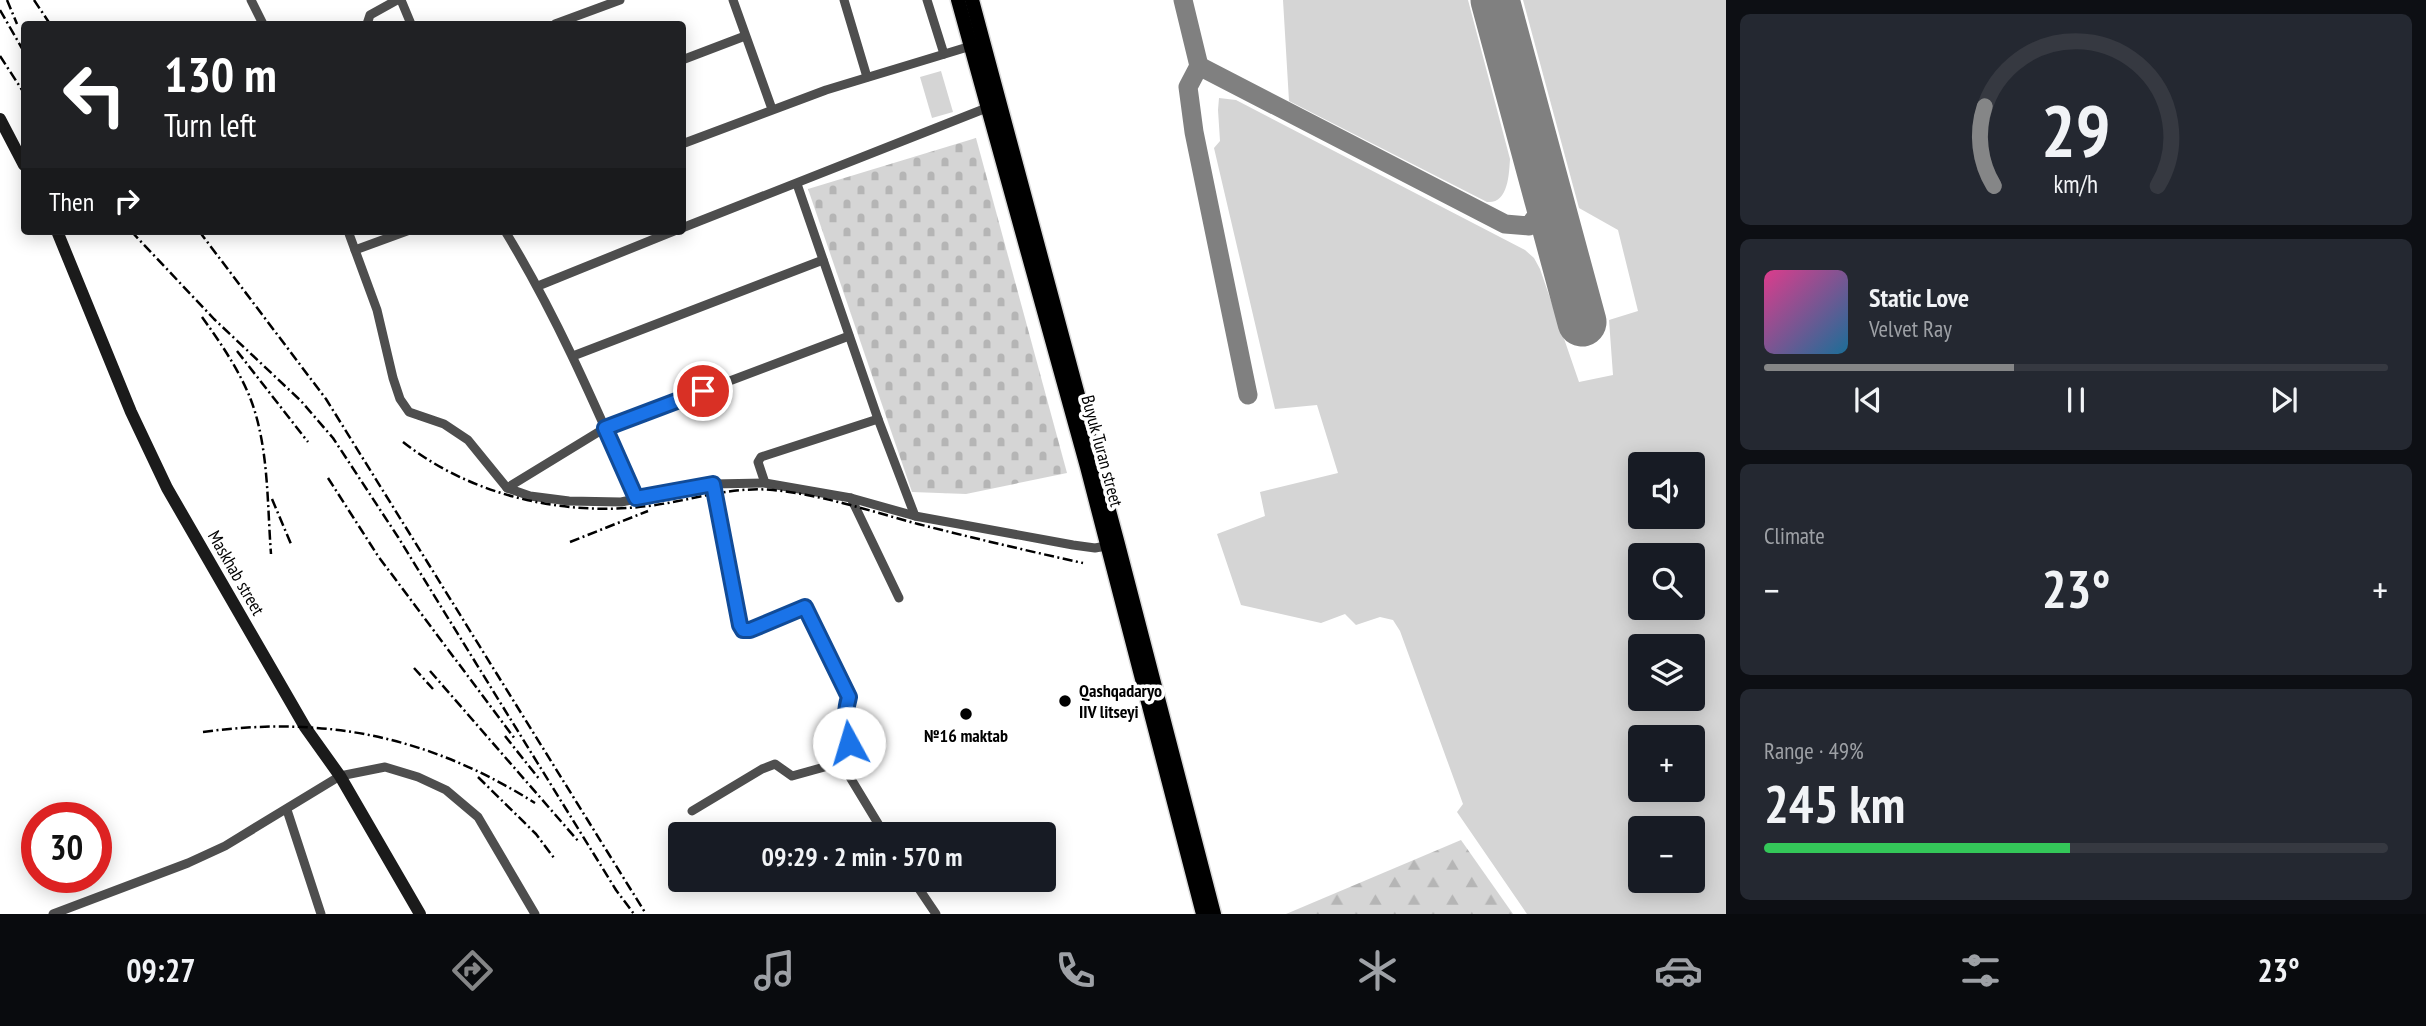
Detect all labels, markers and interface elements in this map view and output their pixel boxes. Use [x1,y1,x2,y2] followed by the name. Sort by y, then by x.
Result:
[164,42,277,106] text: 130 m
[49,49,140,140] icon: left
[2041,82,2111,176] text: 29
[164,104,256,146] text: Turn left
[2054,167,2098,199] text: km/h
[108,182,146,220] icon: right
[49,185,94,218] text: Then
[1869,281,1969,314] text: Static Love
[1869,314,1952,343] text: Velvet Ray
[673,361,733,421] pin
[684,372,722,410] icon: arrive
[1849,381,1887,419] icon: previous
[2057,381,2095,419] icon: pause
[2265,381,2303,419] icon: next
[1077,393,1128,509] street label: Buyuk Turan street
[1628,452,1705,893] map controls
[1628,452,1705,529] button: sound
[1764,521,1825,550] text: Climate
[203,526,270,619] street label: Maskhab street
[1628,543,1705,620] button: search
[2042,555,2110,622] text: 23°
[1764,565,1780,614] text: −
[2372,565,2388,614] text: +
[1628,634,1705,711] button: layers
[1079,679,1162,723] place label: Qashqadaryo IIV litseyi
[1057,693,1073,709] marker: Qashqadaryo IIV litseyi
[812,706,886,780] position arrow
[958,706,974,722] marker: №16 maktab
[924,724,1008,747] place label: №16 maktab
[1628,725,1705,802] button: +
[1764,736,1864,765] text: Range · 49%
[1764,770,1905,837] text: 245 km
[21,802,112,893] speed limit sign: 30
[1628,816,1705,893] button: −
[762,840,962,873] text: 09:29 · 2 min · 570 m
[448,946,497,995] icon: directions
[750,946,799,995] icon: music
[1051,946,1100,995] icon: phone
[1353,946,1402,995] icon: climate
[1654,946,1703,995] icon: car
[1956,946,2005,995] icon: filters
[126,949,196,991] text: 09:27
[2257,949,2300,991] text: 23°

